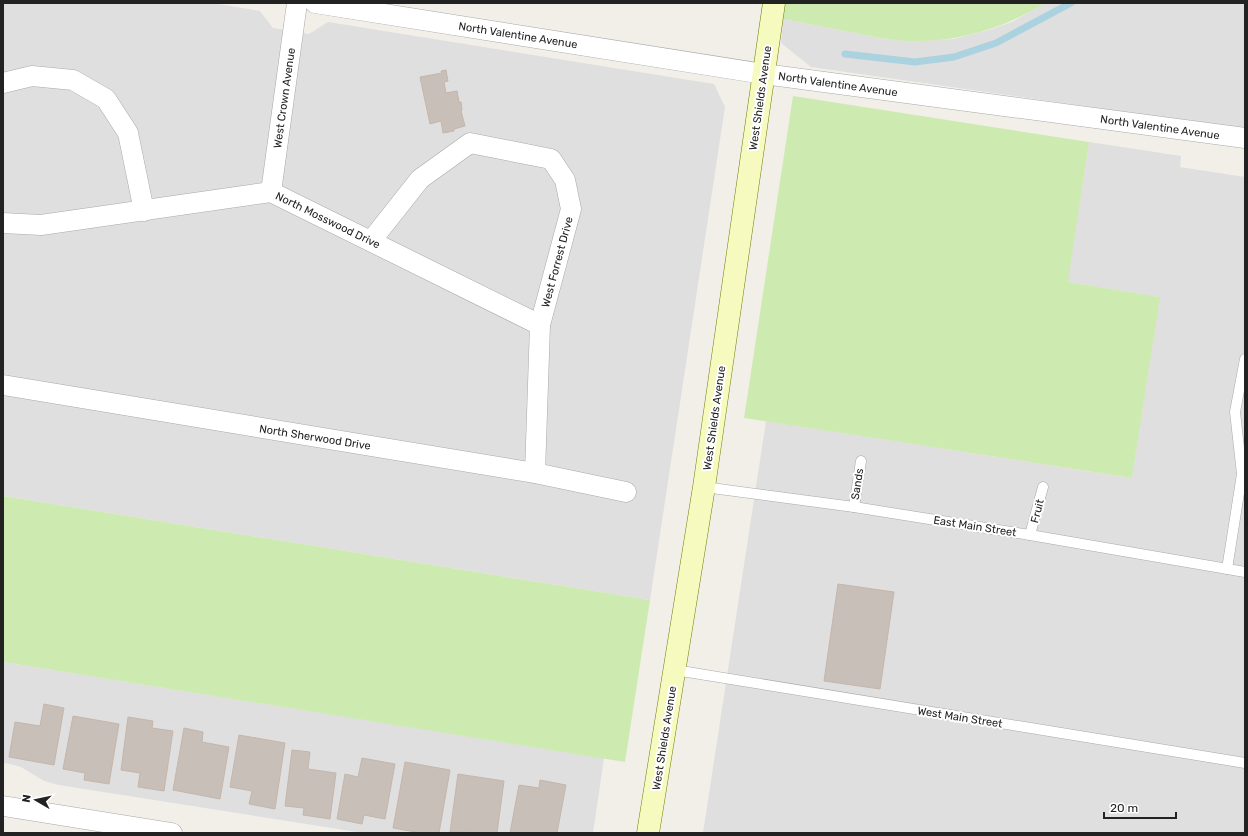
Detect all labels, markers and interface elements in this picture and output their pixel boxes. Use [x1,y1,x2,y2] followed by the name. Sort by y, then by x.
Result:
[457,20,578,51] street label: North Valentine Avenue
[747,45,774,151] street label: West Shields Avenue
[271,47,298,149] street label: West Crown Avenue
[777,70,898,99] street label: North Valentine Avenue
[1099,113,1220,142] street label: North Valentine Avenue
[273,189,382,251] street label: North Mosswood Drive
[539,215,576,309] street label: West Forrest Drive
[701,365,728,471] street label: West Shields Avenue
[258,422,372,453] street label: North Sherwood Drive
[849,467,866,501] street label: Sands
[1028,497,1047,524] street label: Fruit
[932,514,1018,540] street label: East Main Street
[650,685,679,791] street label: West Shields Avenue
[916,704,1004,731] street label: West Main Street
[16,780,56,820] north arrow
[20,794,34,803] text: N
[1104,794,1176,820] scale bar
[1110,801,1138,815] text: 20 m

